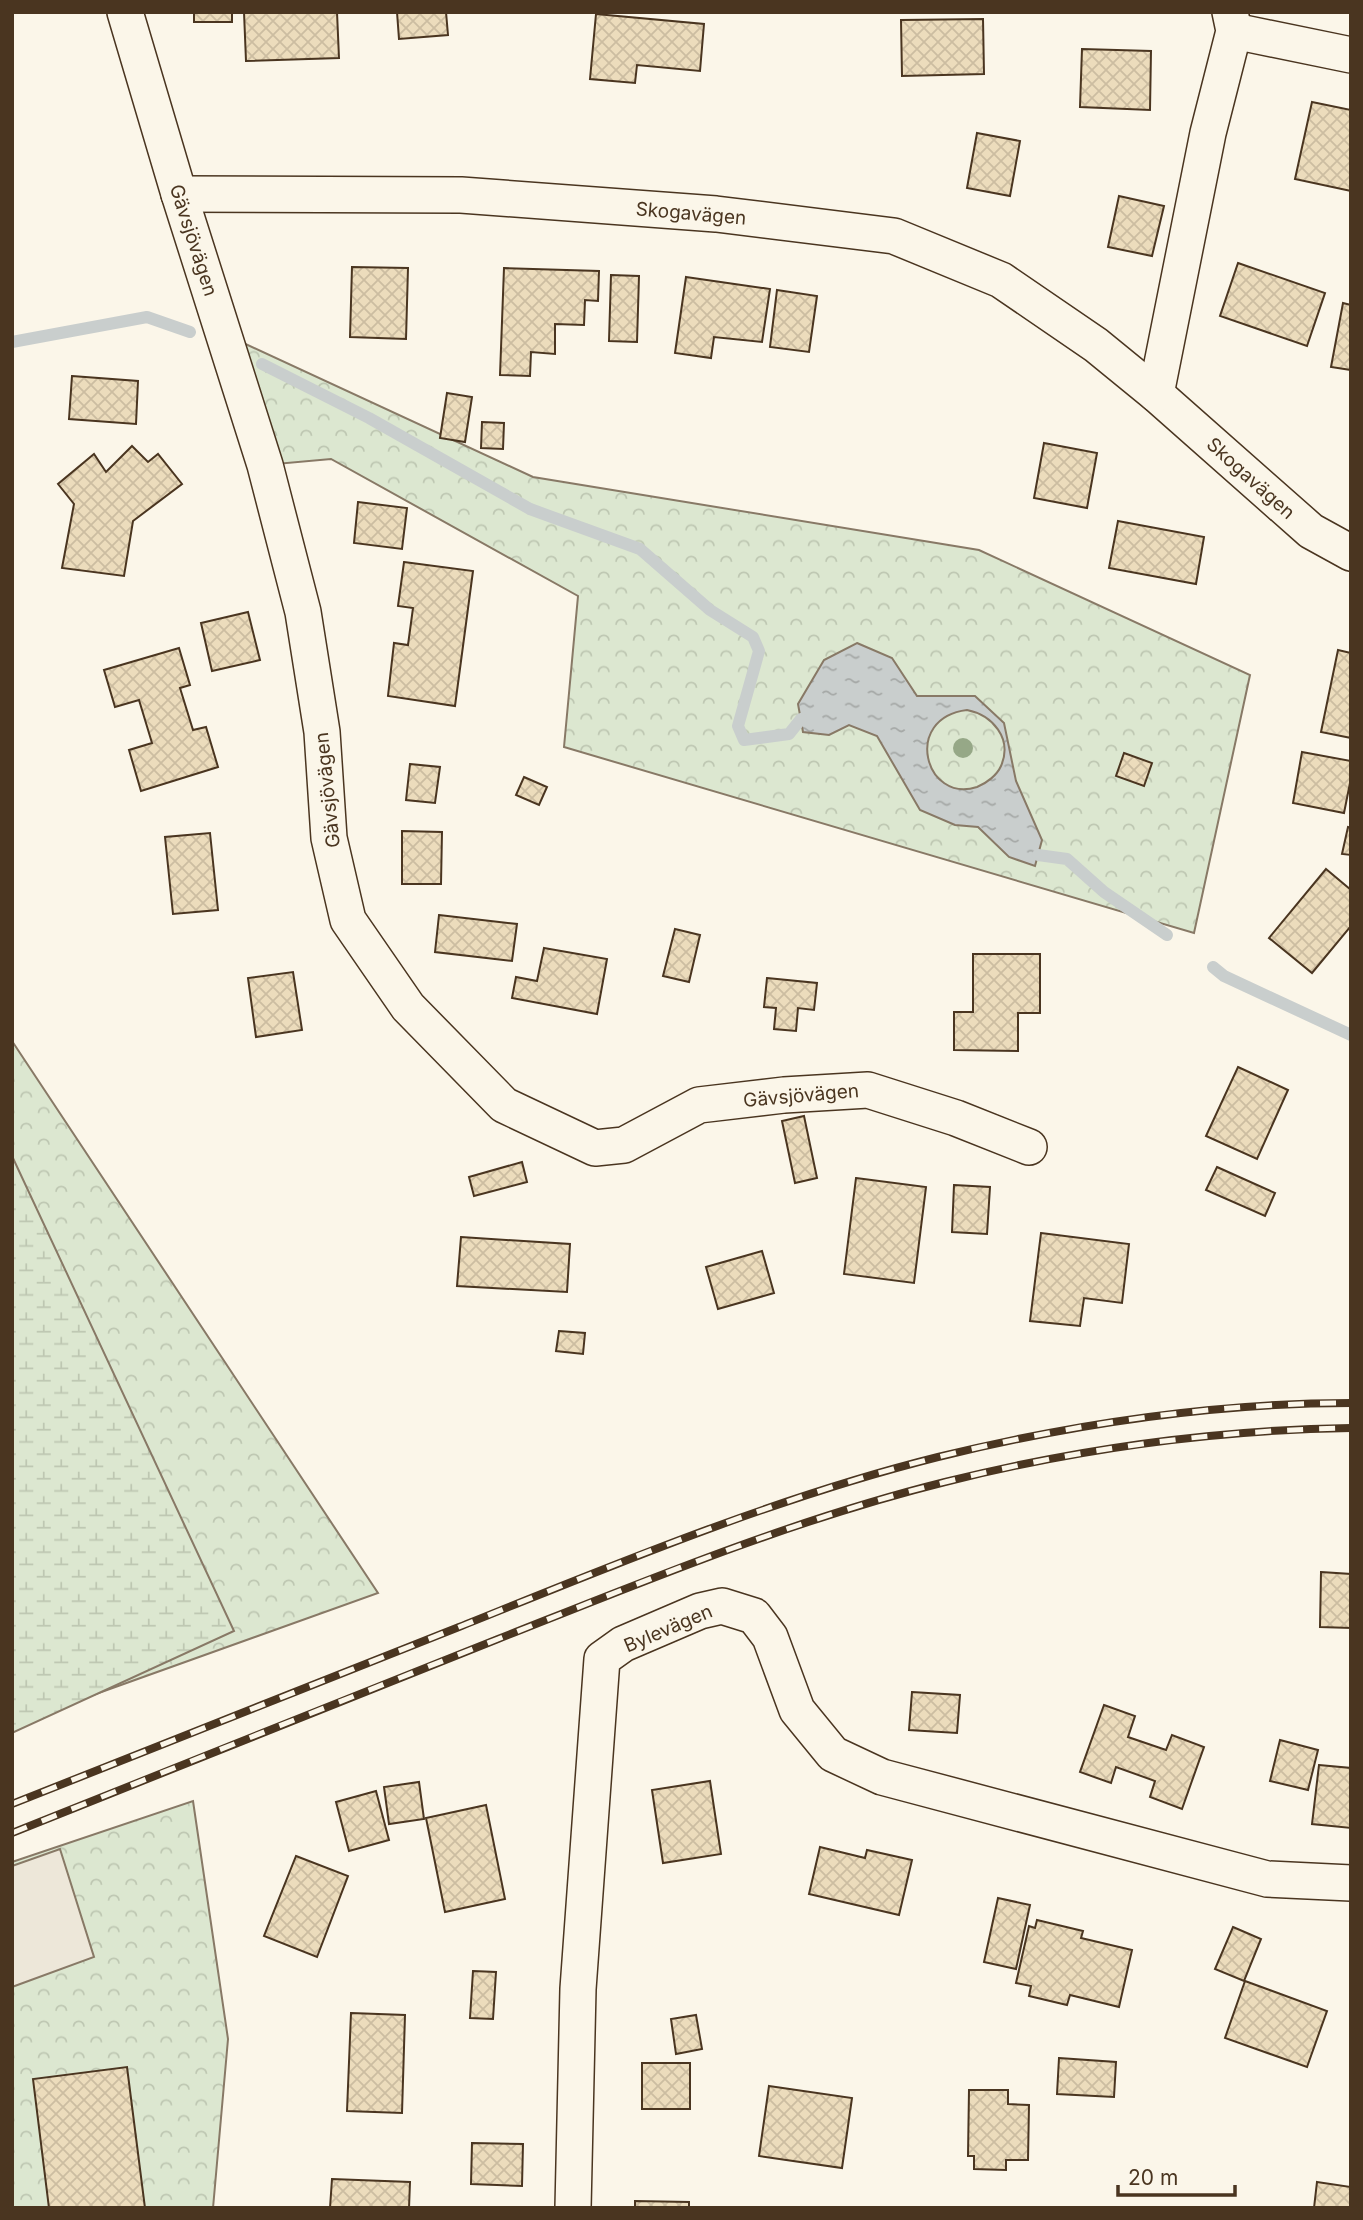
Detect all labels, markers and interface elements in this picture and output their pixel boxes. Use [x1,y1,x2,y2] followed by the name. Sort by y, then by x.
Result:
[165,181,222,299] street label: Gävsjövägen
[635,197,747,230] street label: Skogavägen
[1202,433,1300,524] street label: Skogavägen
[310,731,345,849] street label: Gävsjövägen
[742,1079,860,1112] street label: Gävsjövägen
[621,1600,716,1657] street label: Bylevägen
[1118,2154,1235,2198] scale bar
[1128,2165,1178,2190] text: 20 m

